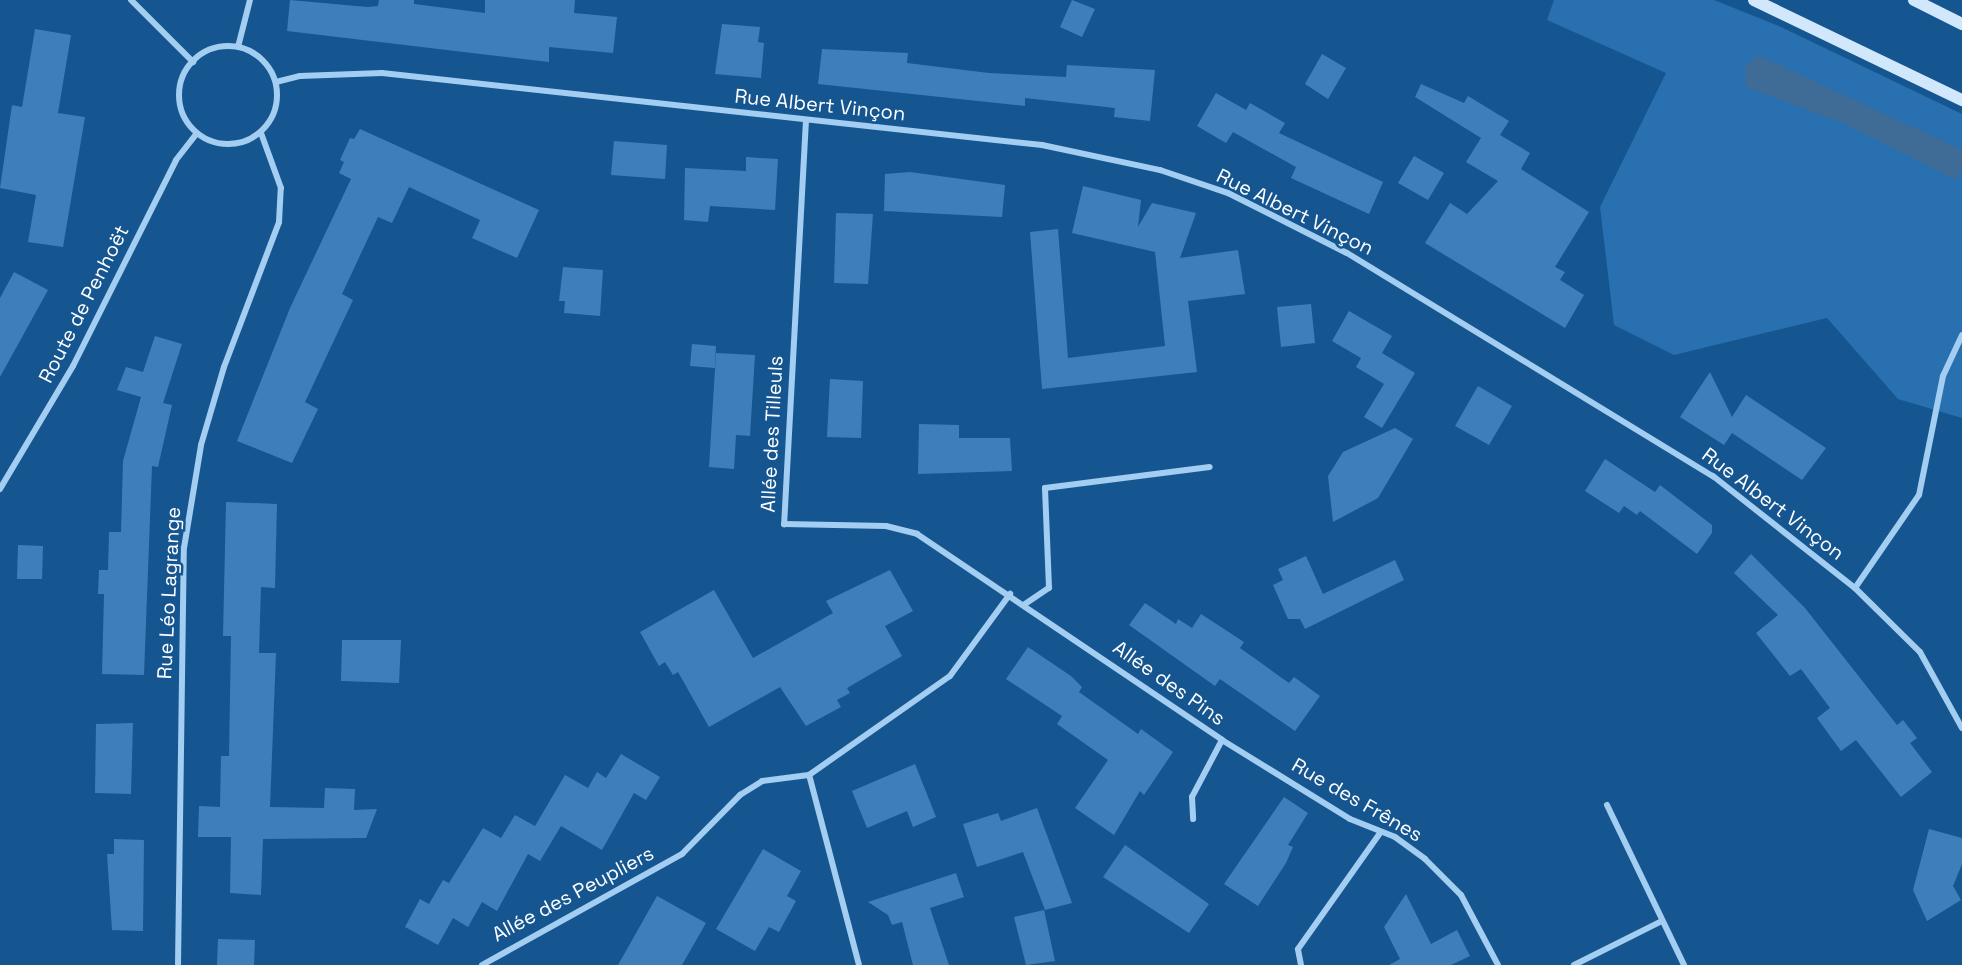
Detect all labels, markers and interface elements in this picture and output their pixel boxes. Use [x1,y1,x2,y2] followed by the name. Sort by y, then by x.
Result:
[733,84,907,126] street label: Rue Albert Vinçon
[1212,164,1378,260] street label: Rue Albert Vinçon
[34,221,134,387] street label: Route de Penhoët
[756,355,788,513] street label: Allée des Tilleuls
[1697,443,1849,565] street label: Rue Albert Vinçon
[152,506,186,680] street label: Rue Léo Lagrange
[1108,636,1230,730] street label: Allée des Pins
[1287,753,1427,847] street label: Rue des Frênes
[488,841,658,947] street label: Allée des Peupliers

